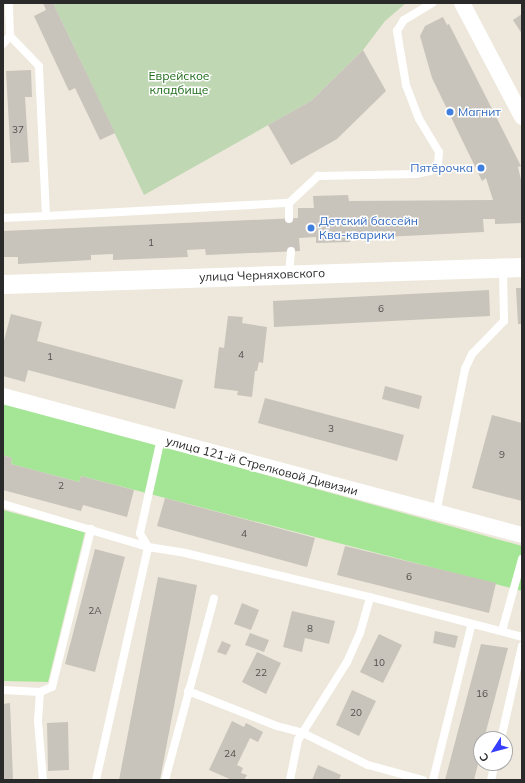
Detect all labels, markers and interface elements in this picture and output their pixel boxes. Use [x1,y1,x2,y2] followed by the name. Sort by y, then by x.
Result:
[149,69,209,97] park label: Еврейское кладбище
[458,105,501,119] place label: Магнит
[445,107,455,117] marker: Магнит
[12,124,24,136] house number: 37
[410,161,473,175] place label: Пятёрочка
[476,163,486,173] marker: Пятёрочка
[319,214,418,242] place label: Детский бассейн Ква-кварики
[306,223,316,233] marker: Детский бассейн Ква-кварики
[148,237,154,249] house number: 1
[199,266,325,284] street label: улица Черняховского
[378,303,384,315] house number: 6
[238,349,244,361] house number: 4
[47,351,53,363] house number: 1
[328,423,334,435] house number: 3
[164,433,360,499] street label: улица 121-й Стрелковой Дивизии
[499,449,505,461] house number: 9
[58,480,64,492] house number: 2
[241,528,247,540] house number: 4
[406,571,412,583] house number: 6
[88,605,102,617] house number: 2А
[307,623,313,635] house number: 8
[373,657,385,669] house number: 10
[255,667,267,679] house number: 22
[476,688,488,700] house number: 16
[350,707,362,719] house number: 20
[473,731,513,771] north arrow
[224,748,236,760] house number: 24
[476,750,492,765] text: С

